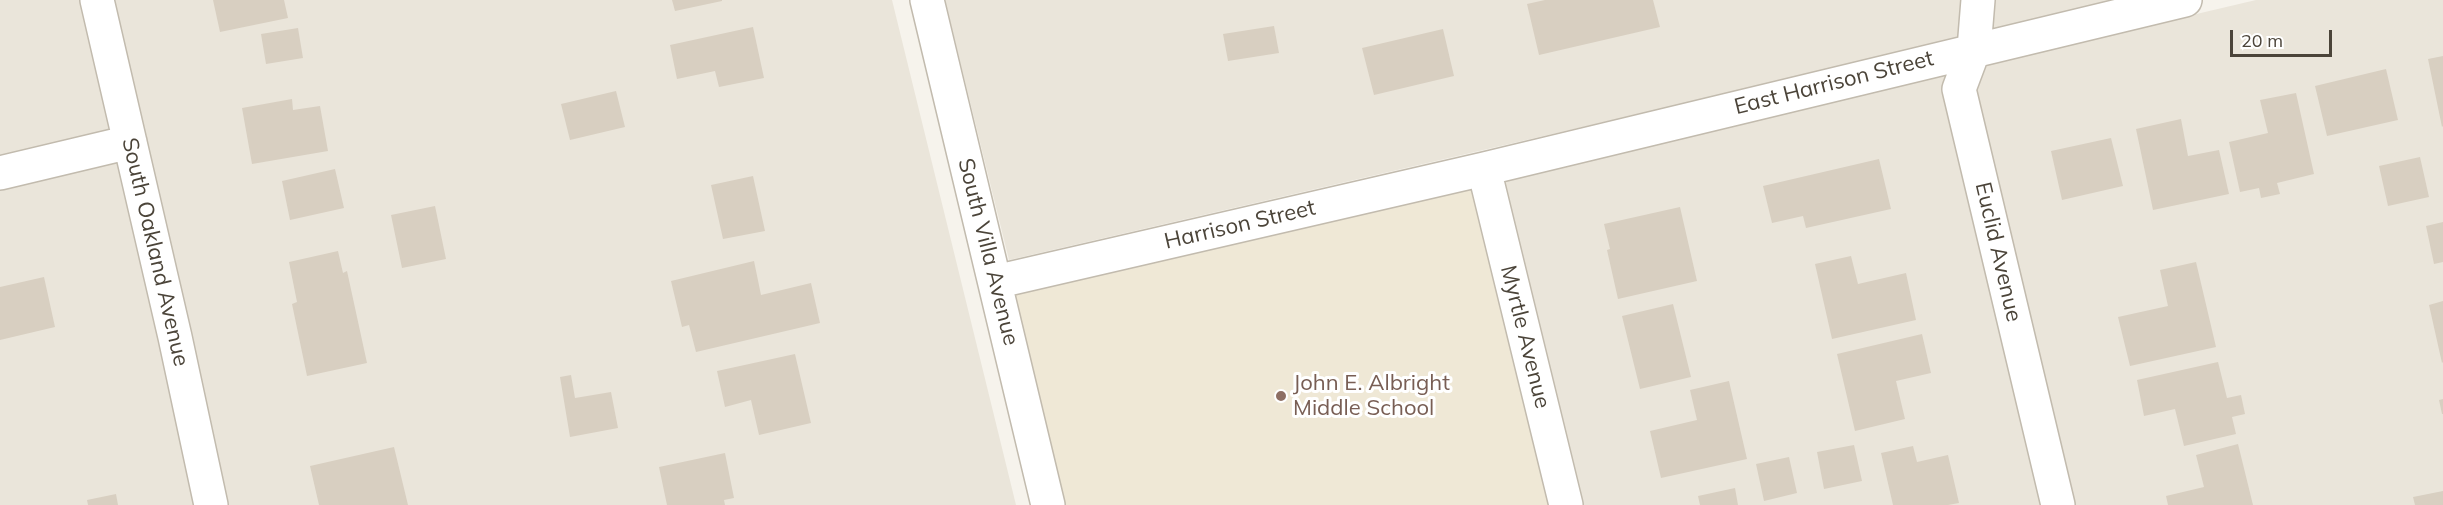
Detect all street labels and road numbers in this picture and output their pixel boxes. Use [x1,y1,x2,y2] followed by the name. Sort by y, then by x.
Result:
[1732,45,1936,121] street label: East Harrison Street
[116,135,194,369] street label: South Oakland Avenue
[952,156,1024,348] street label: South Villa Avenue
[1969,180,2027,324] street label: Euclid Avenue
[1162,195,1318,255] street label: Harrison Street
[1494,263,1556,411] street label: Myrtle Avenue

